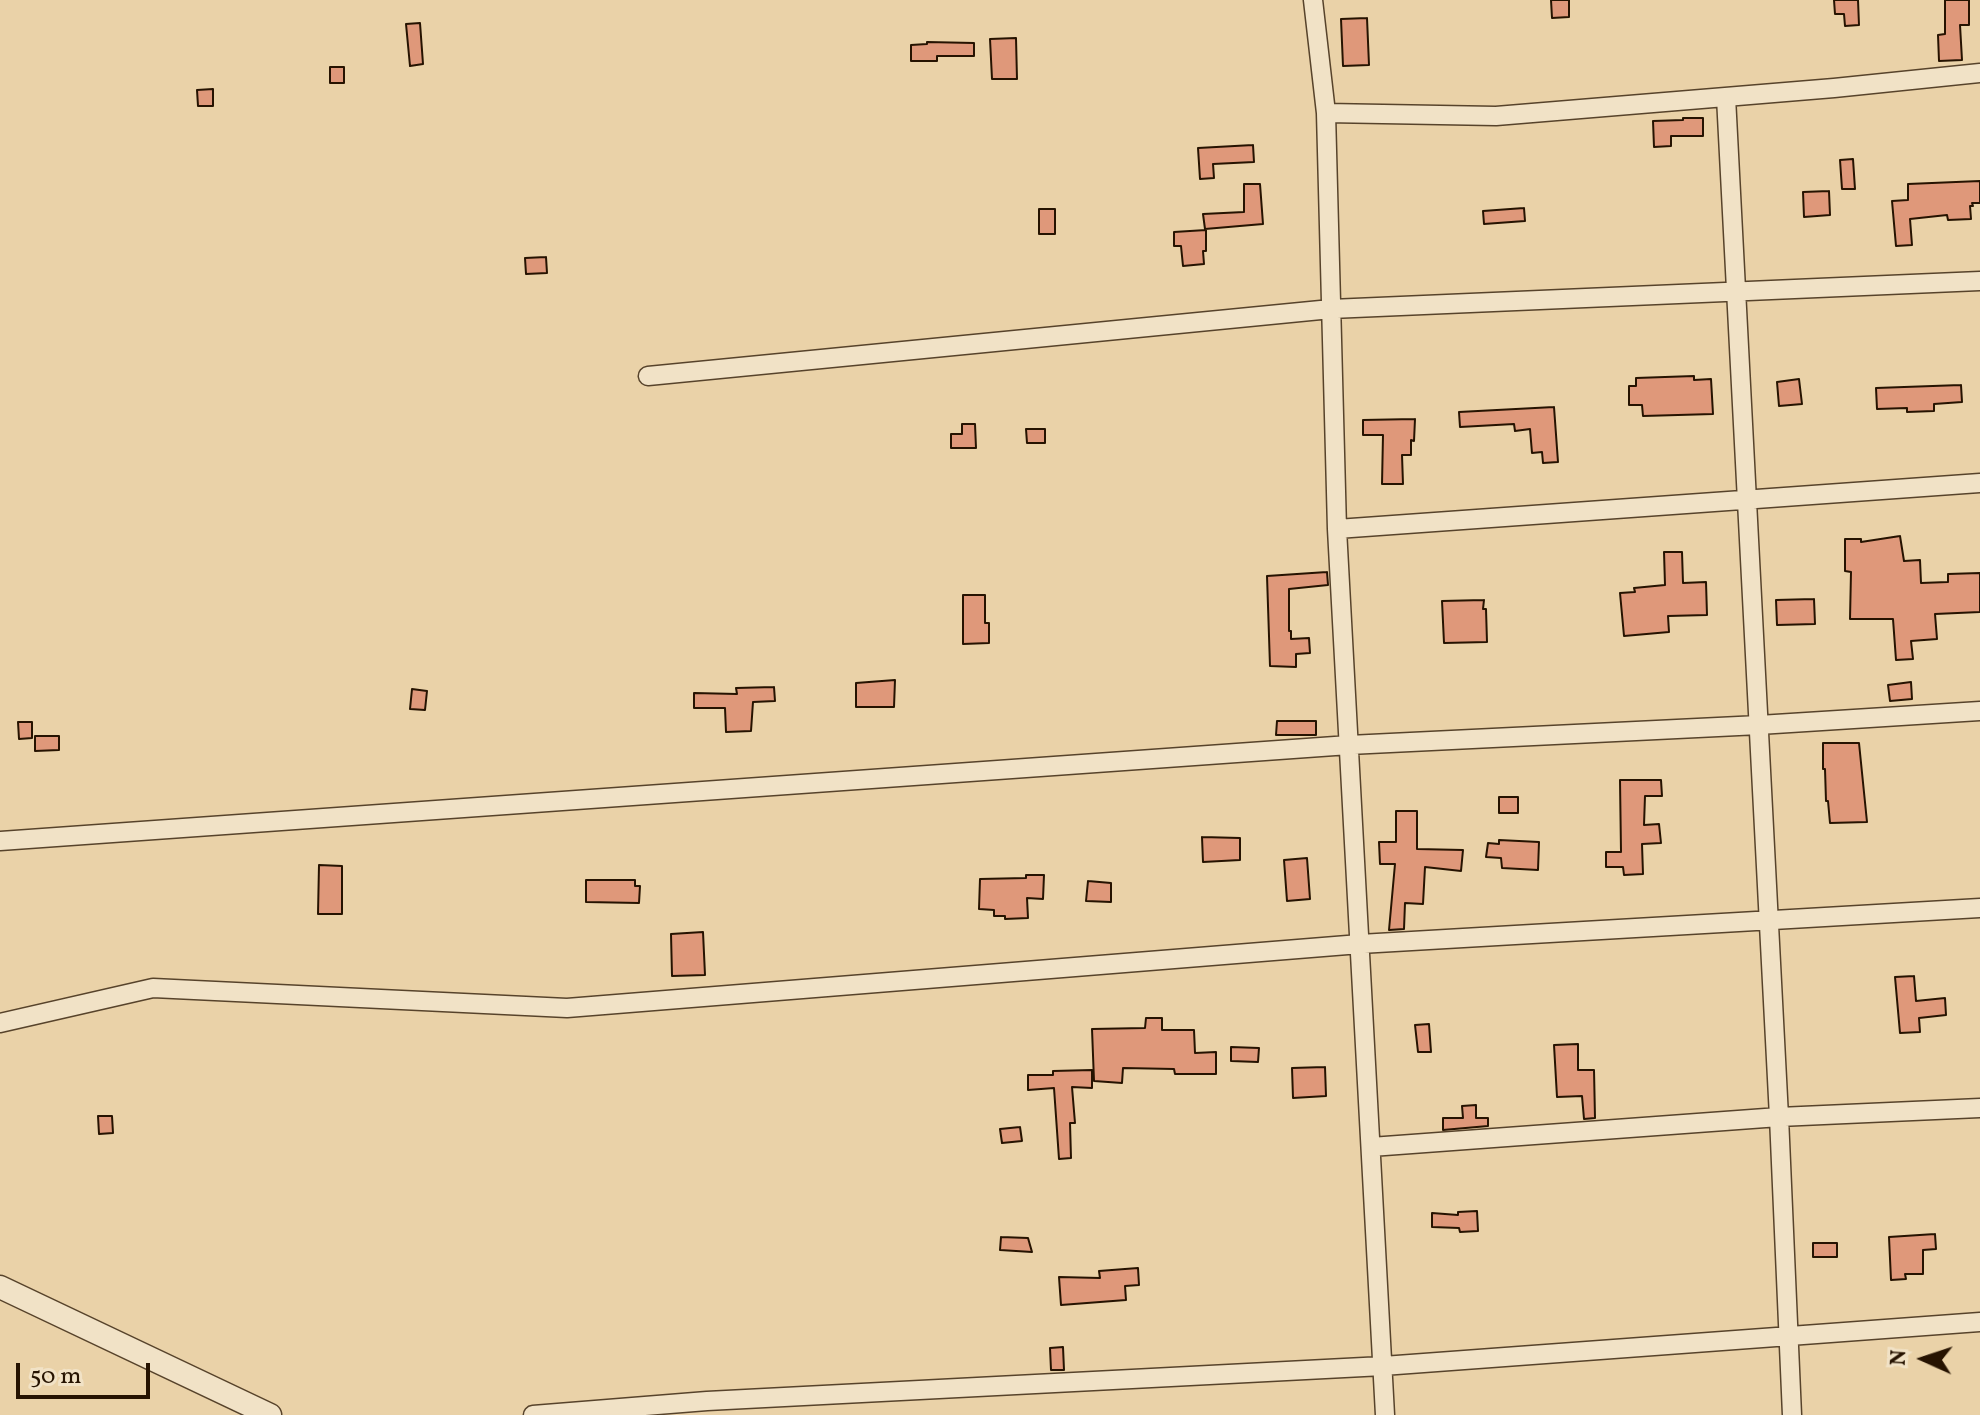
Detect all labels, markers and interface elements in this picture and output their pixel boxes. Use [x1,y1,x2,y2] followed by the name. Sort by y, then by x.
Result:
[1884,1319,1964,1399] north arrow
[20,1347,154,1397] scale bar
[1884,1349,1915,1367] text: N
[30,1360,82,1394] text: 50 m

